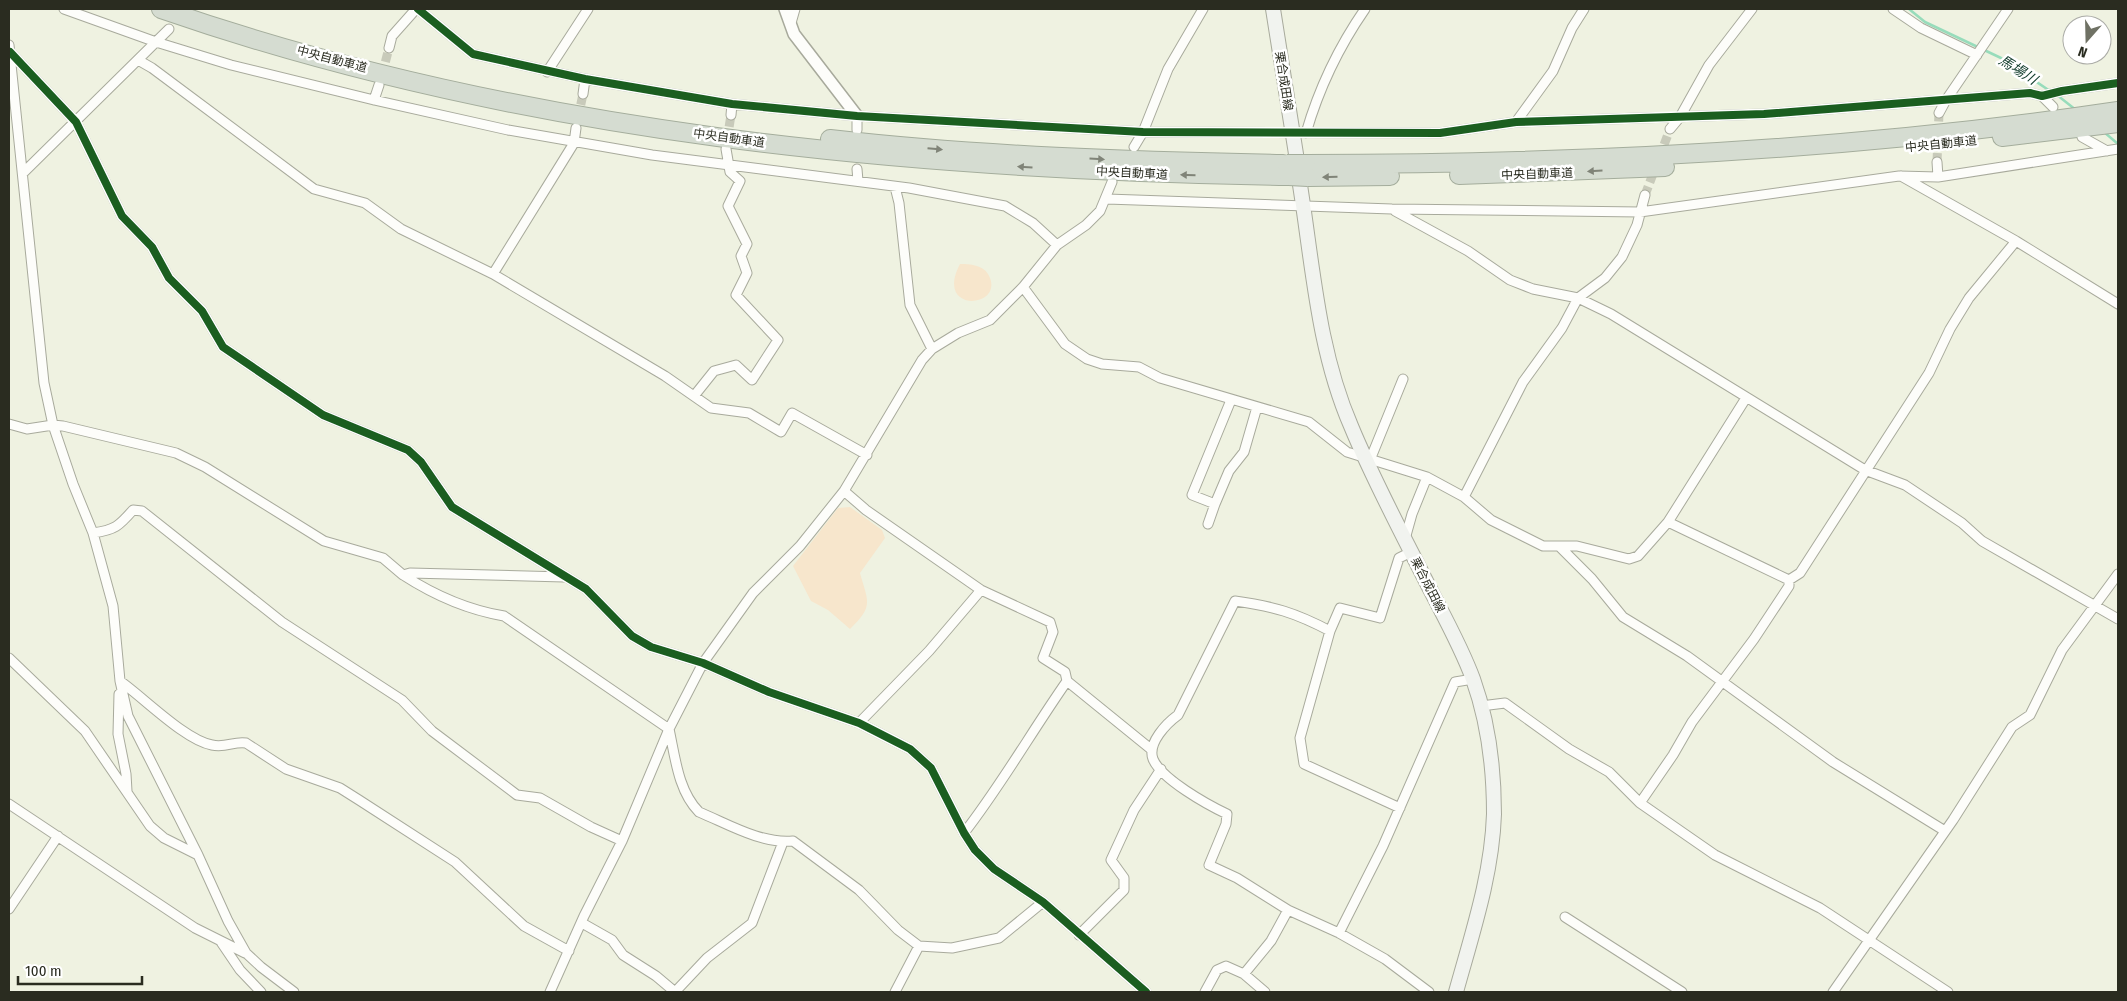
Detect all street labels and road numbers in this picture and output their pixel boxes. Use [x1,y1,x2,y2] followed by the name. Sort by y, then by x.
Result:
[295,43,369,75] street label: 中央自動車道
[1272,50,1296,112] street label: 栗合成田線
[692,126,766,150] street label: 中央自動車道
[1904,133,1978,155] street label: 中央自動車道
[1096,164,1168,182] street label: 中央自動車道
[1501,166,1573,182] street label: 中央自動車道
[1408,555,1448,615] street label: 栗合成田線

